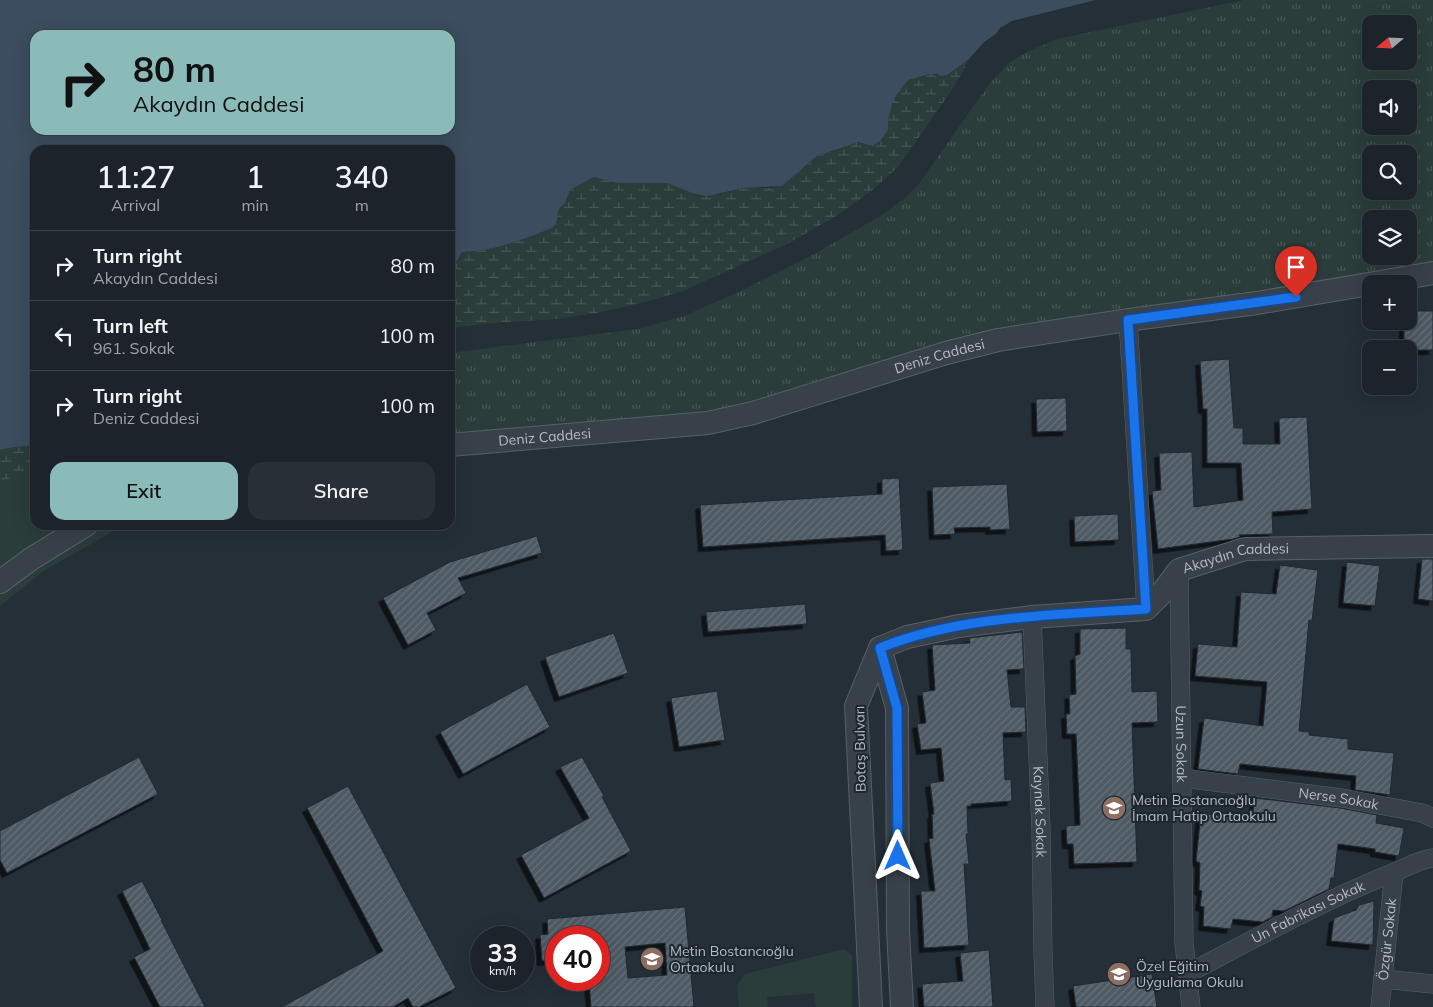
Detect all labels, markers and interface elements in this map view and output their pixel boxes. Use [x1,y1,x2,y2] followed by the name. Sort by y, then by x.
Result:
[1362,15,1418,70] north arrow
[1362,15,1417,395] map controls
[133,47,216,91] text: 80 m
[50,50,115,115] icon: right
[1362,80,1417,135] button: sound
[133,90,304,118] text: Akaydın Caddesi
[1362,145,1417,200] button: search
[96,158,175,196] text: 11:27
[246,158,264,196] text: 1
[335,158,389,196] text: 340
[111,195,160,215] text: Arrival
[241,195,269,215] text: min
[355,195,369,215] text: m
[1362,210,1417,265] button: layers
[93,244,182,268] text: Turn right
[1275,246,1317,297] pin
[50,252,78,280] icon: right
[1282,253,1310,281] icon: arrive
[391,254,435,278] text: 80 m
[93,268,218,288] text: Akaydın Caddesi
[1362,275,1417,330] button: +
[93,314,168,338] text: Turn left
[50,322,78,350] icon: left
[379,324,435,348] text: 100 m
[892,335,986,378] street label: Deniz Caddesi
[93,338,175,358] text: 961. Sokak
[1362,340,1417,395] button: −
[93,384,182,408] text: Turn right
[50,392,78,420] icon: right
[379,394,435,418] text: 100 m
[93,408,199,428] text: Deniz Caddesi
[498,424,592,450] street label: Deniz Caddesi
[50,462,238,520] button: Exit
[248,462,435,520] button: Share
[1180,539,1289,577] street label: Akaydın Caddesi
[1172,705,1191,783] street label: Uzun Sokak
[850,706,870,792] street label: Botaş Bulvarı
[1029,766,1050,859] street label: Kaynak Sokak
[1298,784,1381,814] street label: Nerse Sokak
[1132,791,1276,825] place label: Metin Bostancıoğlu İmam Hatip Ortaokulu
[1101,795,1127,821] school or university icon: Metin Bostancıoğlu İmam Hatip Ortaokulu
[871,829,923,881] position arrow
[1248,876,1368,947] street label: Un Fabrikası Sokak
[1374,897,1400,981] street label: Özgür Sokak
[545,926,610,991] speed limit sign: 40
[487,937,518,968] text: 33
[670,942,794,976] place label: Metin Bostancıoğlu Ortaokulu
[639,946,665,972] school or university icon: Metin Bostancıoğlu Ortaokulu
[1136,957,1244,991] place label: Özel Eğitim Uygulama Okulu
[1106,961,1132,987] school or university icon: Özel Eğitim Uygulama Okulu
[489,963,516,978] text: km/h

